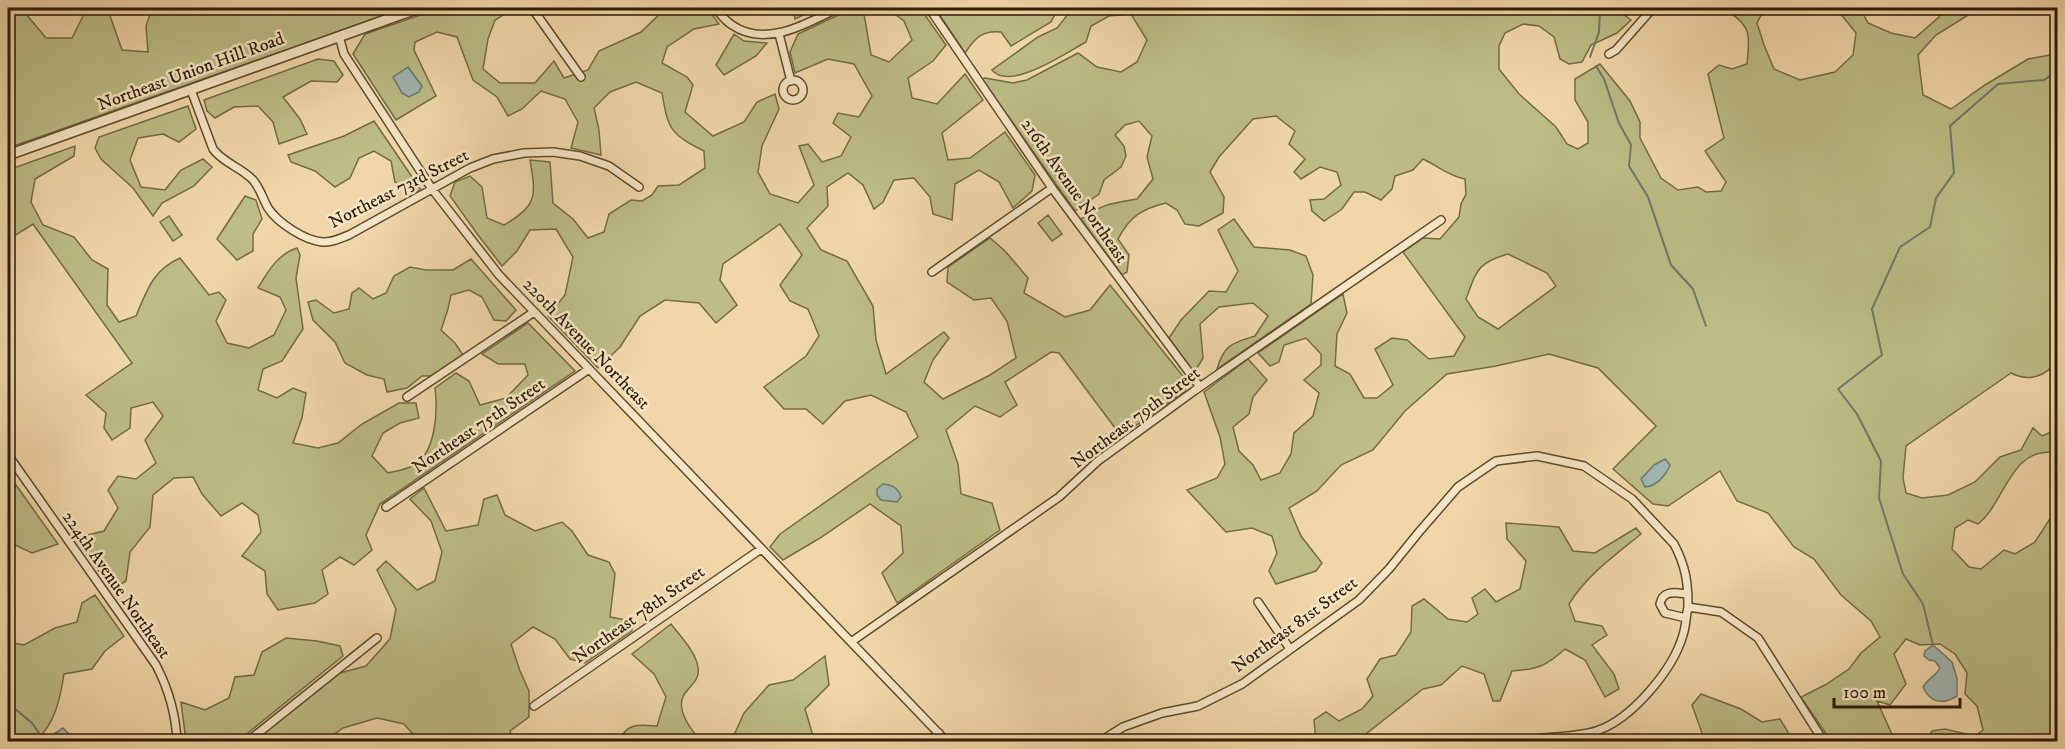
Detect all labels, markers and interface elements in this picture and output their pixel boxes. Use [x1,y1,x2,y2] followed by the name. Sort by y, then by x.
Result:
[95,28,287,116] street label: Northeast Union Hill Road
[1016,114,1132,268] street label: 216th Avenue Northeast
[325,144,473,234] street label: Northeast 73rd Street
[518,274,655,414] street label: 220th Avenue Northeast
[1067,362,1205,474] street label: Northeast 79th Street
[408,373,550,479] street label: Northeast 75th Street
[57,507,175,663] street label: 224th Avenue Northeast
[569,561,709,669] street label: Northeast 78th Street
[1228,572,1362,678] street label: Northeast 81st Street
[1834,671,1960,709] scale bar
[1843,682,1886,704] text: 100 m

